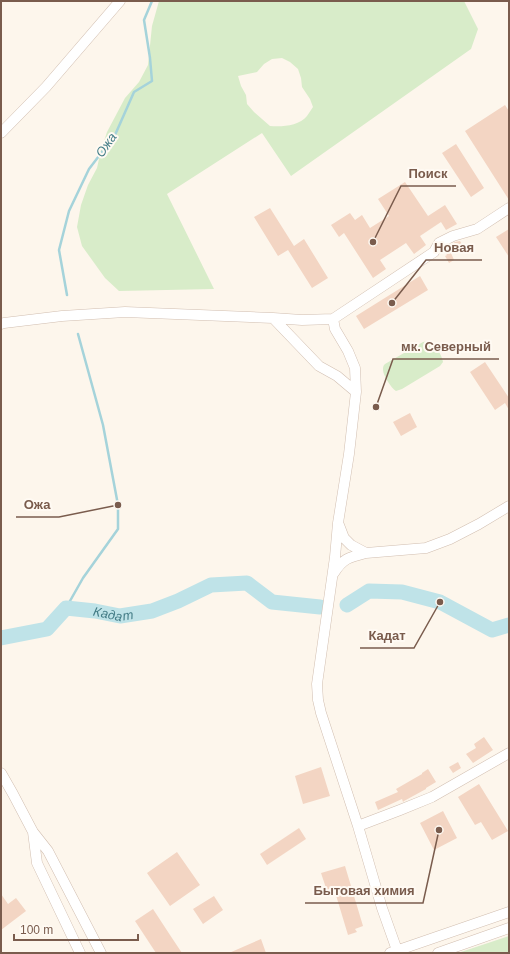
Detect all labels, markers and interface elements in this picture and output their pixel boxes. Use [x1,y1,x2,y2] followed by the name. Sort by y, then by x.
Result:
[92,130,120,160] water label: Ожа
[401,161,456,186] callout: Поиск
[408,166,448,181] text: Поиск
[426,235,482,260] callout: Новая
[434,240,474,255] text: Новая
[393,334,499,359] callout: мк. Северный
[401,339,491,354] text: мк. Северный
[16,492,59,517] callout: Ожа
[24,497,51,512] text: Ожа
[92,603,134,624] water label: Кадат
[360,623,414,648] callout: Кадат
[368,628,406,643] text: Кадат
[305,878,423,903] callout: Бытовая химия
[313,883,415,898] text: Бытовая химия
[14,916,138,942] scale bar
[20,923,53,937] text: 100 m

